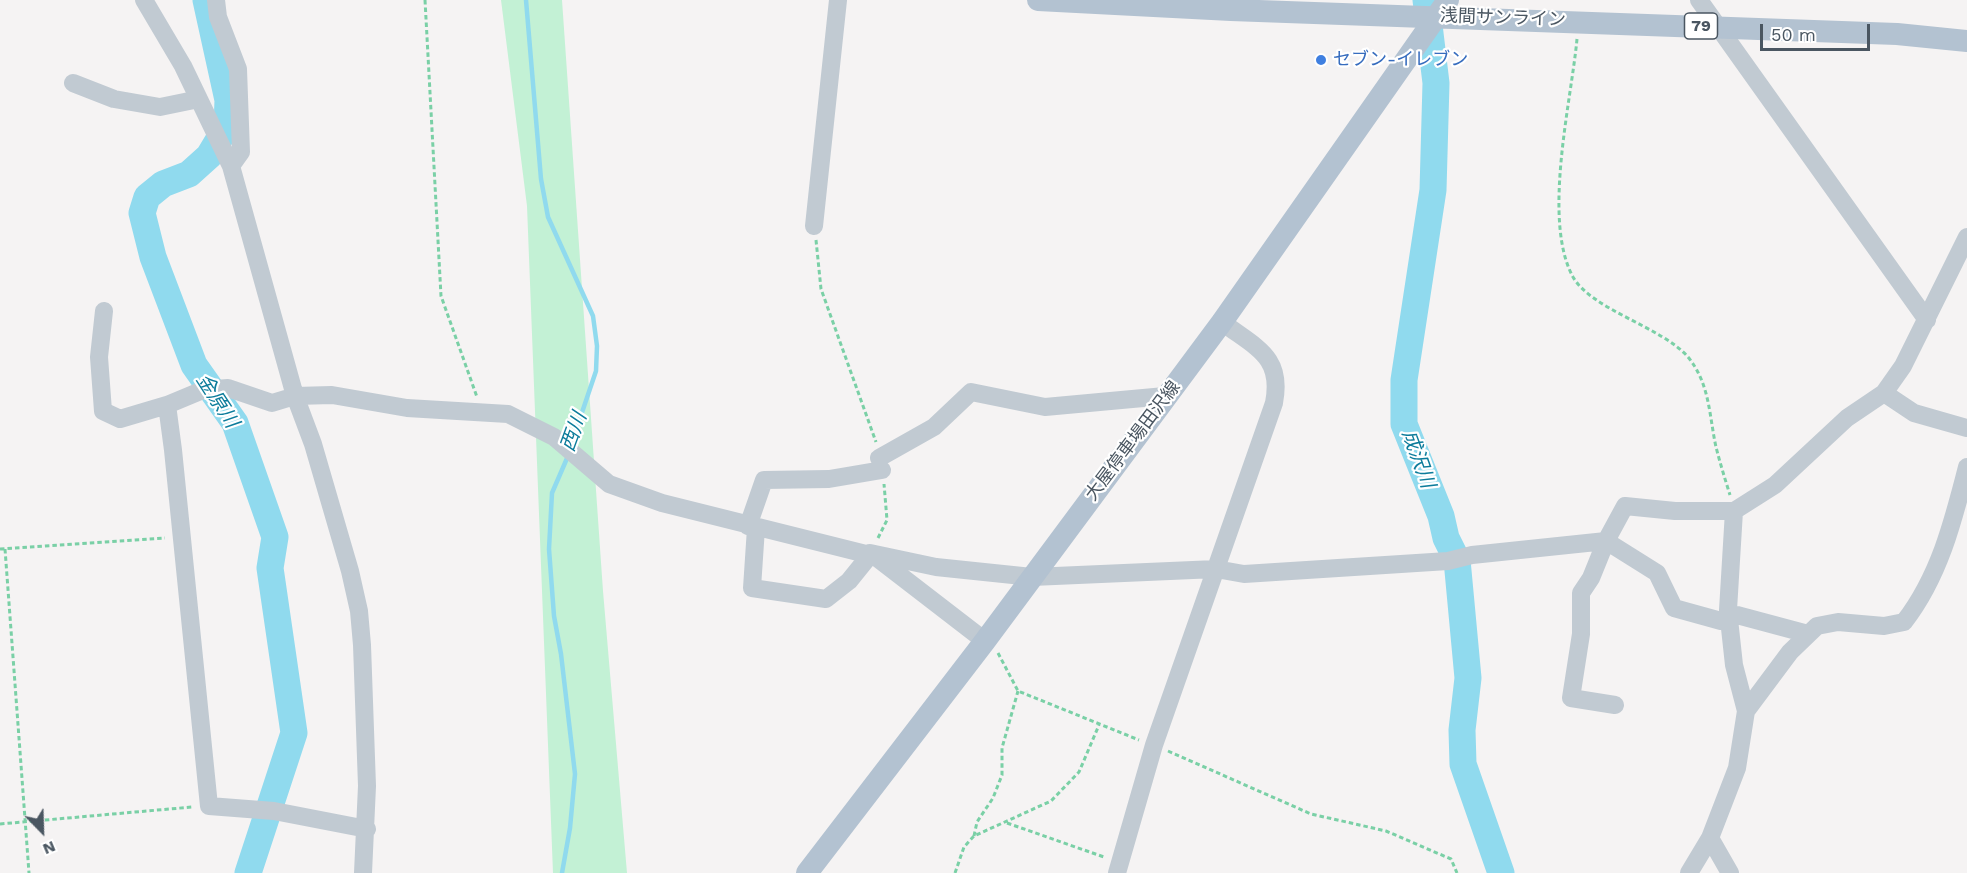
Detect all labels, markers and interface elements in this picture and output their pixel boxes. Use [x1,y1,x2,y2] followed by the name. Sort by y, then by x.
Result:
[1440,5,1566,31] street label: 浅間サンライン
[1763,12,1872,50] scale bar
[1684,13,1718,39] road number: 79
[1771,24,1816,45] text: 50 m
[1333,49,1468,71] place label: セブン-イレブン
[1314,53,1328,67] marker: セブン-イレブン
[191,369,243,433] water label: 金原川
[1081,377,1185,505] street label: 大屋停車場田沢線
[556,409,592,455] water label: 西川
[1396,427,1440,491] water label: 成沢川
[12,801,72,861] north arrow
[40,837,58,859] text: N

